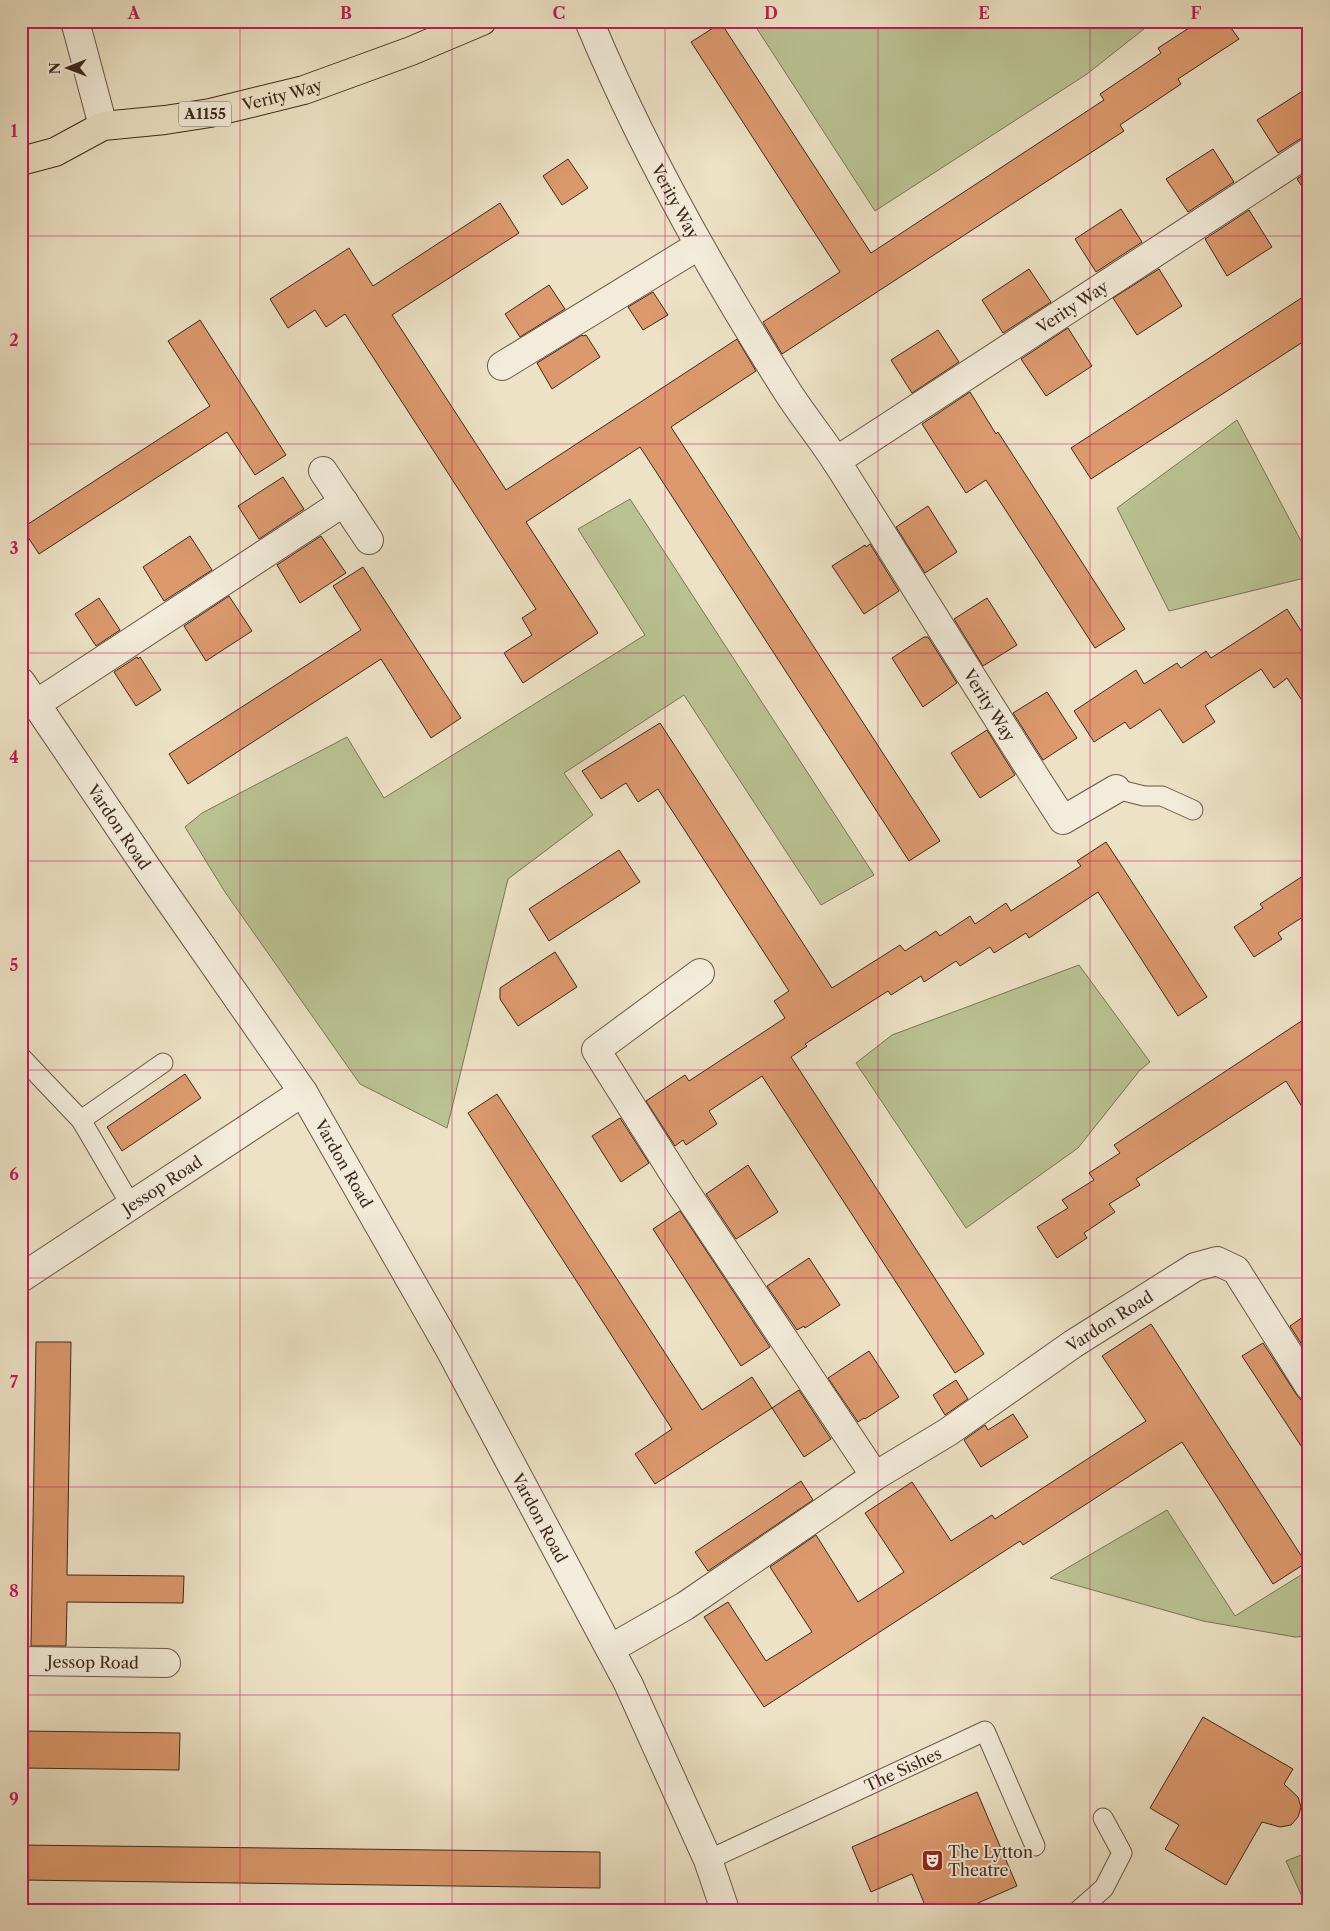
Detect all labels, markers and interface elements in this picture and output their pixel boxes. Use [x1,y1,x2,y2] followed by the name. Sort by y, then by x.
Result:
[127,3,141,23] text: A
[340,3,352,23] text: B
[553,3,565,23] text: C
[764,3,778,23] text: D
[978,3,990,23] text: E
[1191,3,1202,23] text: F
[42,42,92,92] north arrow
[46,62,64,74] text: N
[239,74,326,115] street label: Verity Way
[179,102,231,126] road number: A1155
[10,121,18,141] text: 1
[647,160,704,243] street label: Verity Way
[1032,276,1113,338] street label: Verity Way
[9,330,19,350] text: 2
[9,538,19,558] text: 3
[959,664,1020,746] street label: Verity Way
[9,747,19,767] text: 4
[83,780,155,874] street label: Vardon Road
[10,955,19,975] text: 5
[310,1115,377,1211] street label: Vardon Road
[116,1151,206,1220] street label: Jessop Road
[9,1164,19,1184] text: 6
[1061,1286,1157,1356] street label: Vardon Road
[10,1372,19,1392] text: 7
[507,1469,572,1566] street label: Vardon Road
[9,1581,19,1601] text: 8
[44,1651,139,1673] street label: Jessop Road
[861,1743,945,1796] street label: The Sishes
[9,1789,19,1809] text: 9
[948,1842,1033,1880] place label: The Lytton Theatre
[920,1849,944,1873] theatre icon: The Lytton Theatre

